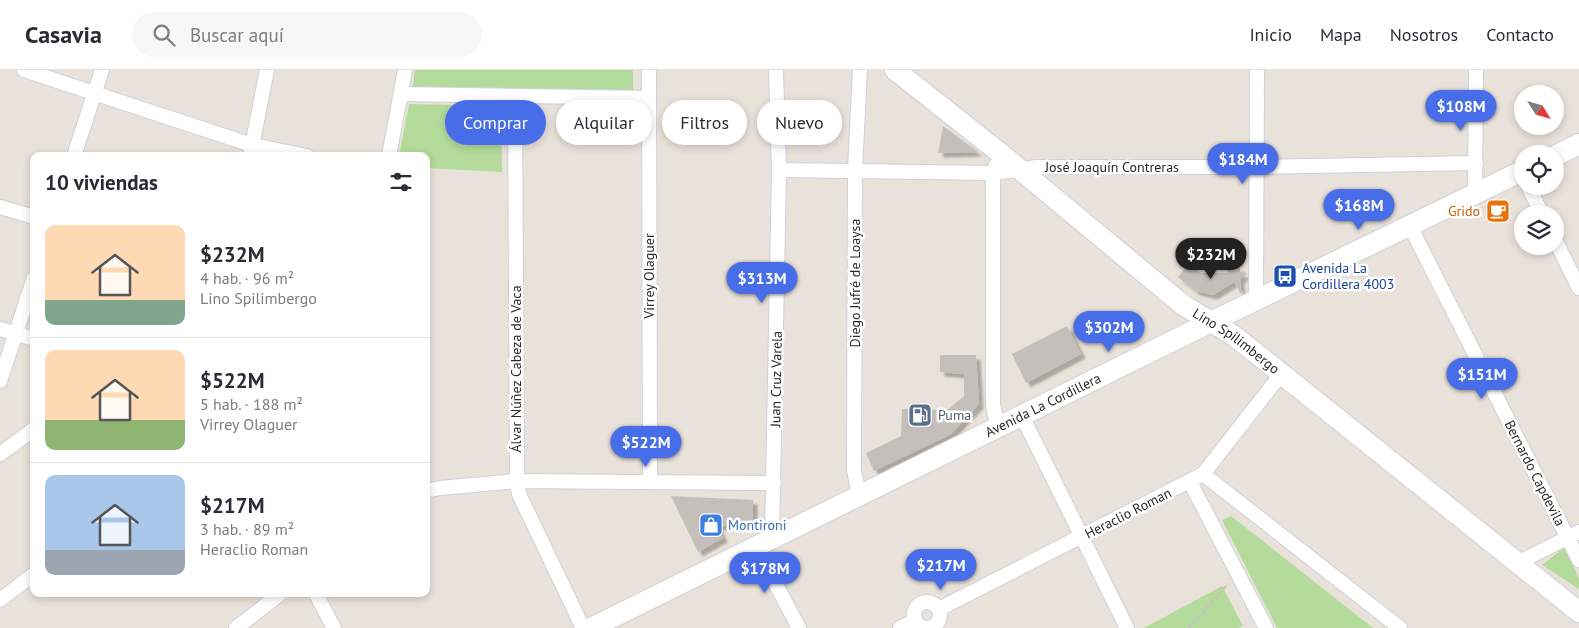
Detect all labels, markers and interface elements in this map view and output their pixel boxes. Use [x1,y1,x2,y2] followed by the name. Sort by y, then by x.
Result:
[132,12,482,57] search box
[25,19,102,50] text: Casavia
[150,21,178,49] icon: search
[190,23,284,47] text: Buscar aquí
[1249,23,1292,46] text: Inicio
[1320,23,1362,46] text: Mapa
[1390,23,1458,46] text: Nosotros
[1486,23,1554,46] text: Contacto
[1514,85,1564,135] north arrow
[1514,85,1564,255] map controls
[1426,90,1496,132] pin: $108M
[1436,96,1486,116] text: $108M
[445,100,546,145] chip: Comprar
[556,100,652,145] chip: Alquilar
[662,100,747,145] chip: Filtros
[757,100,842,145] chip: Nuevo
[1208,142,1278,185] pin: $184M
[1514,145,1564,195] button: locate
[1218,149,1268,169] text: $184M
[1044,158,1179,176] street label: José Joaquín Contreras
[387,168,415,196] icon: filters
[45,169,158,196] text: 10 viviendas
[1324,189,1394,231] pin: $168M
[1334,195,1384,215] text: $168M
[1485,198,1511,224] cafe icon: Grido
[1448,202,1480,220] place label: Grido
[1514,205,1564,255] button: layers
[846,218,864,347] street label: Diego Jufré de Loaysa
[640,233,658,320] street label: Virrey Olaguer
[1176,238,1246,280] pin: $232M
[200,241,264,268] text: $232M
[1186,244,1236,264] text: $232M
[85,245,145,305] icon: home
[1302,259,1394,293] place label: Avenida La Cordillera 4003
[727,262,797,304] pin: $313M
[1272,263,1298,289] bus stop icon: Avenida La Cordillera 4003
[200,268,294,288] text: 4 hab. · 96 m²
[737,268,787,288] text: $313M
[507,285,525,453] street label: Álvar Núñez Cabeza de Vaca
[200,288,317,308] text: Lino Spilimbergo
[1190,304,1283,378] street label: Lino Spilimbergo
[1074,310,1144,353] pin: $302M
[1084,317,1134,337] text: $302M
[766,331,786,428] street label: Juan Cruz Varela
[1447,358,1517,400] pin: $151M
[1457,364,1507,384] text: $151M
[200,367,264,394] text: $522M
[982,369,1104,441] street label: Avenida La Cordillera
[85,370,145,430] icon: home
[200,394,303,414] text: 5 hab. · 188 m²
[907,402,933,428] fuel station icon: Puma
[938,406,971,424] place label: Puma
[200,414,298,434] text: Virrey Olaguer
[1501,417,1569,529] street label: Bernardo Capdevila
[611,426,681,468] pin: $522M
[621,432,671,452] text: $522M
[1082,483,1174,543] street label: Heraclio Roman
[200,492,264,519] text: $217M
[85,495,145,555] icon: home
[698,512,724,538] shop icon: Montironi
[728,516,786,534] place label: Montironi
[200,519,294,539] text: 3 hab. · 89 m²
[200,539,308,559] text: Heraclio Roman
[906,548,976,591] pin: $217M
[730,552,800,594] pin: $178M
[916,555,966,575] text: $217M
[740,558,790,578] text: $178M

